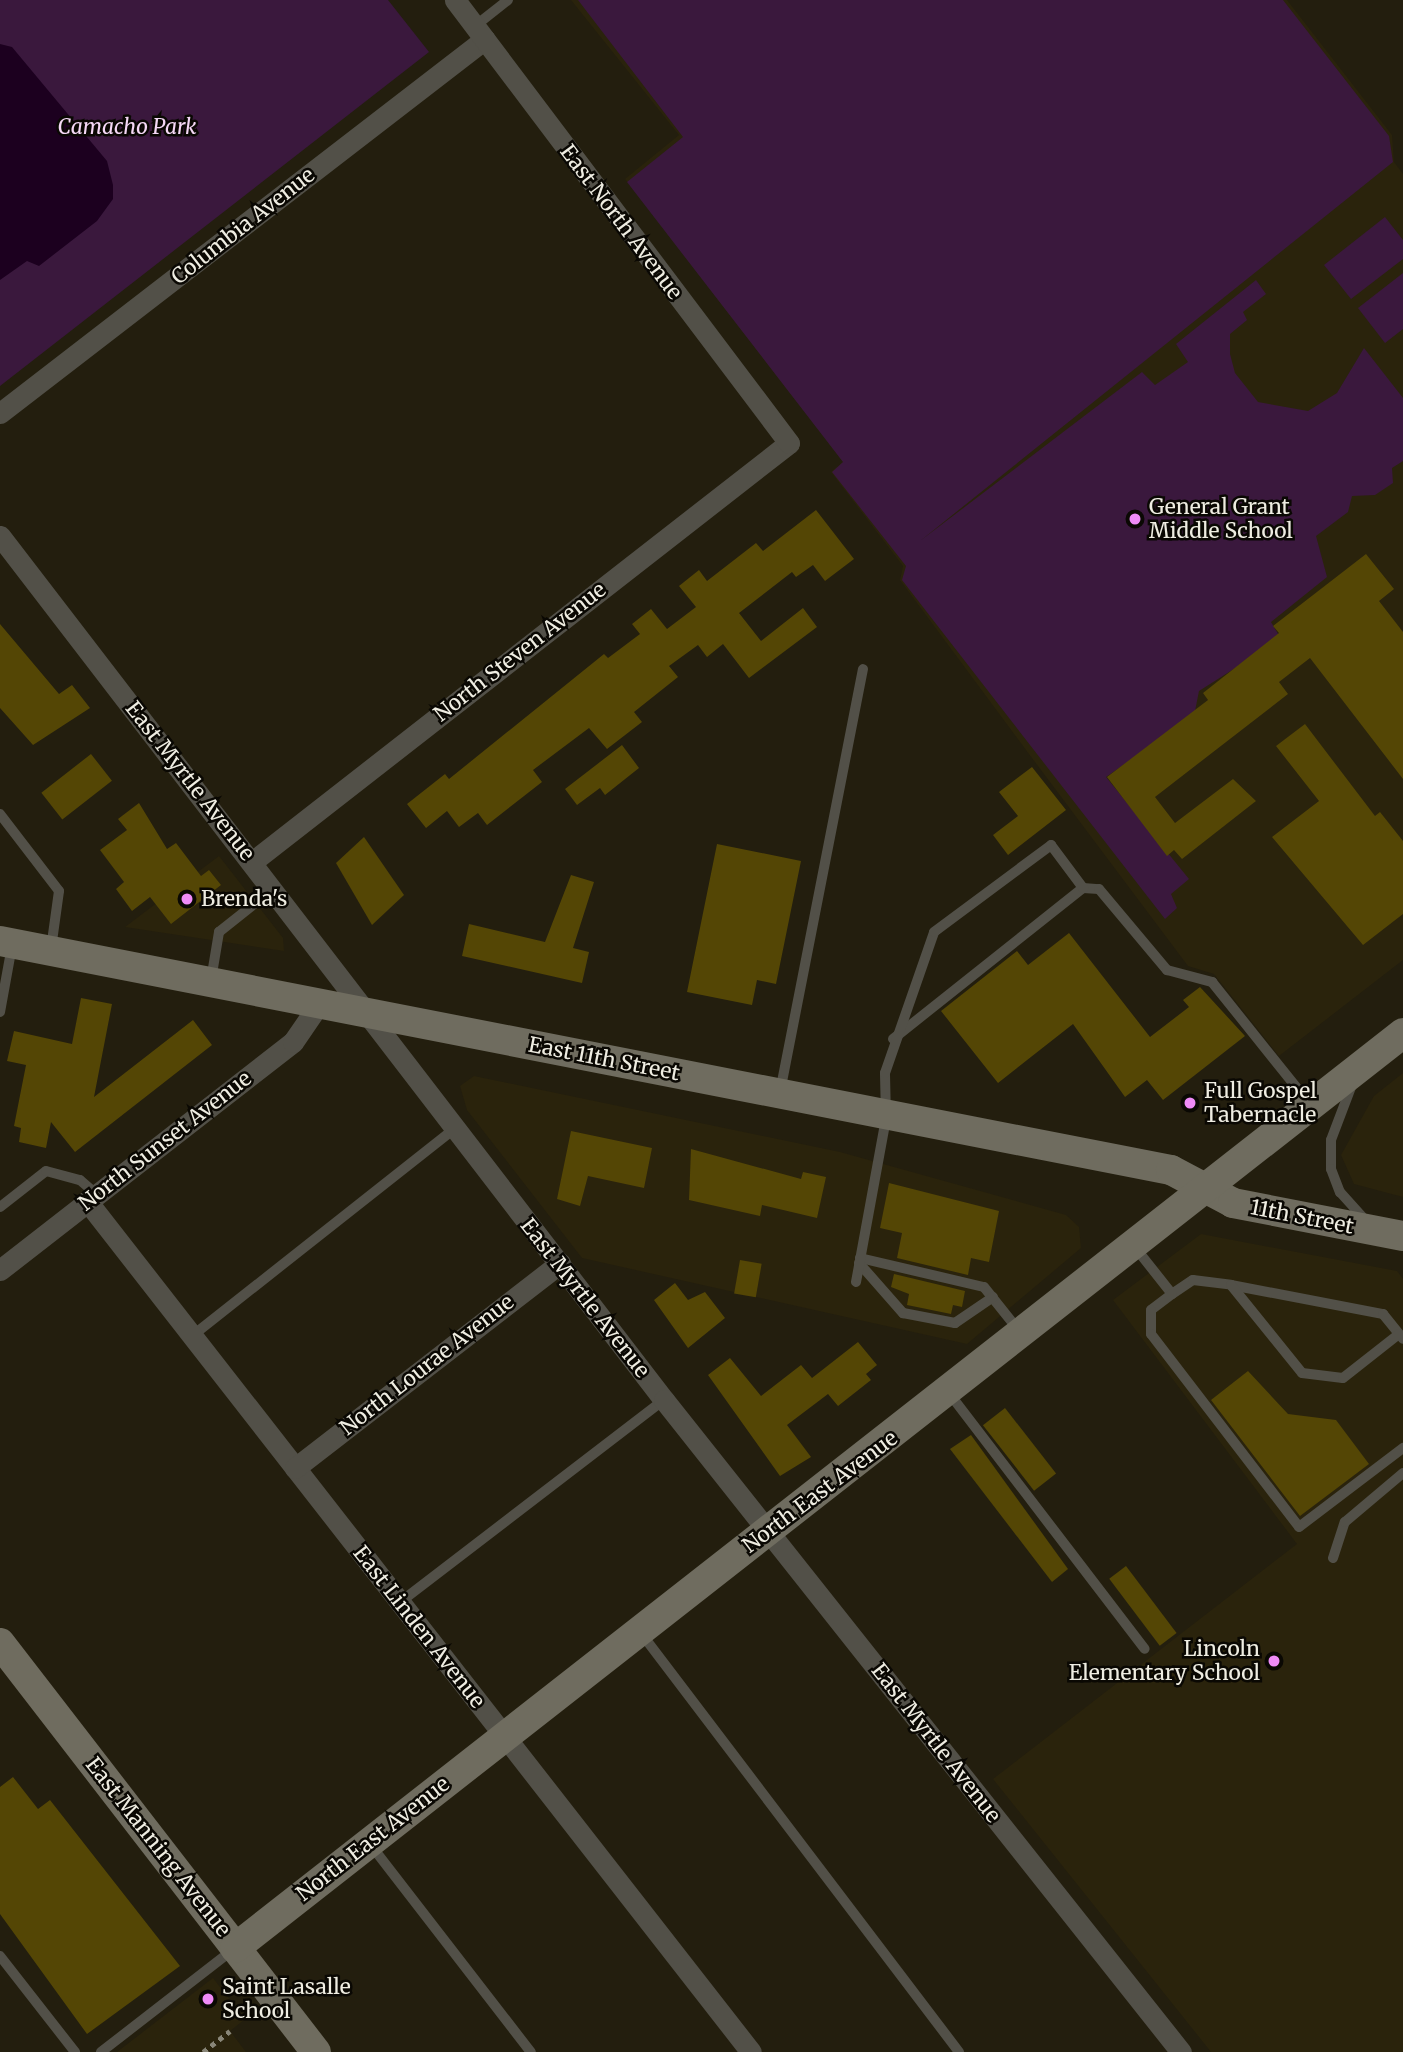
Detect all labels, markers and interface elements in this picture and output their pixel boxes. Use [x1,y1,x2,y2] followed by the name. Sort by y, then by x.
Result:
[57,114,197,140] park label: Camacho Park
[555,140,687,304] street label: East North Avenue
[166,162,320,290] street label: Columbia Avenue
[1149,494,1293,544] place label: General Grant Middle School
[1127,511,1143,527] marker: General Grant Middle School
[429,577,611,727] street label: North Steven Avenue
[120,696,260,866] street label: East Myrtle Avenue
[201,886,287,912] place label: Brenda's
[179,891,195,907] marker: Brenda's
[526,1032,682,1086] street label: East 11th Street
[74,1066,256,1216] street label: North Sunset Avenue
[1204,1078,1317,1128] place label: Full Gospel Tabernacle
[1182,1095,1198,1111] marker: Full Gospel Tabernacle
[1248,1195,1356,1239] street label: 11th Street
[515,1213,655,1383] street label: East Myrtle Avenue
[335,1289,519,1441] street label: North Lourae Avenue
[738,1426,902,1558] street label: North East Avenue
[348,1541,490,1713] street label: East Linden Avenue
[1069,1636,1260,1686] place label: Lincoln Elementary School
[1266,1653,1282,1669] marker: Lincoln Elementary School
[866,1658,1006,1828] street label: East Myrtle Avenue
[80,1752,236,1942] street label: East Manning Avenue
[292,1771,454,1907] street label: North East Avenue
[222,1974,351,2024] place label: Saint Lasalle School
[200,1991,216,2007] marker: Saint Lasalle School

